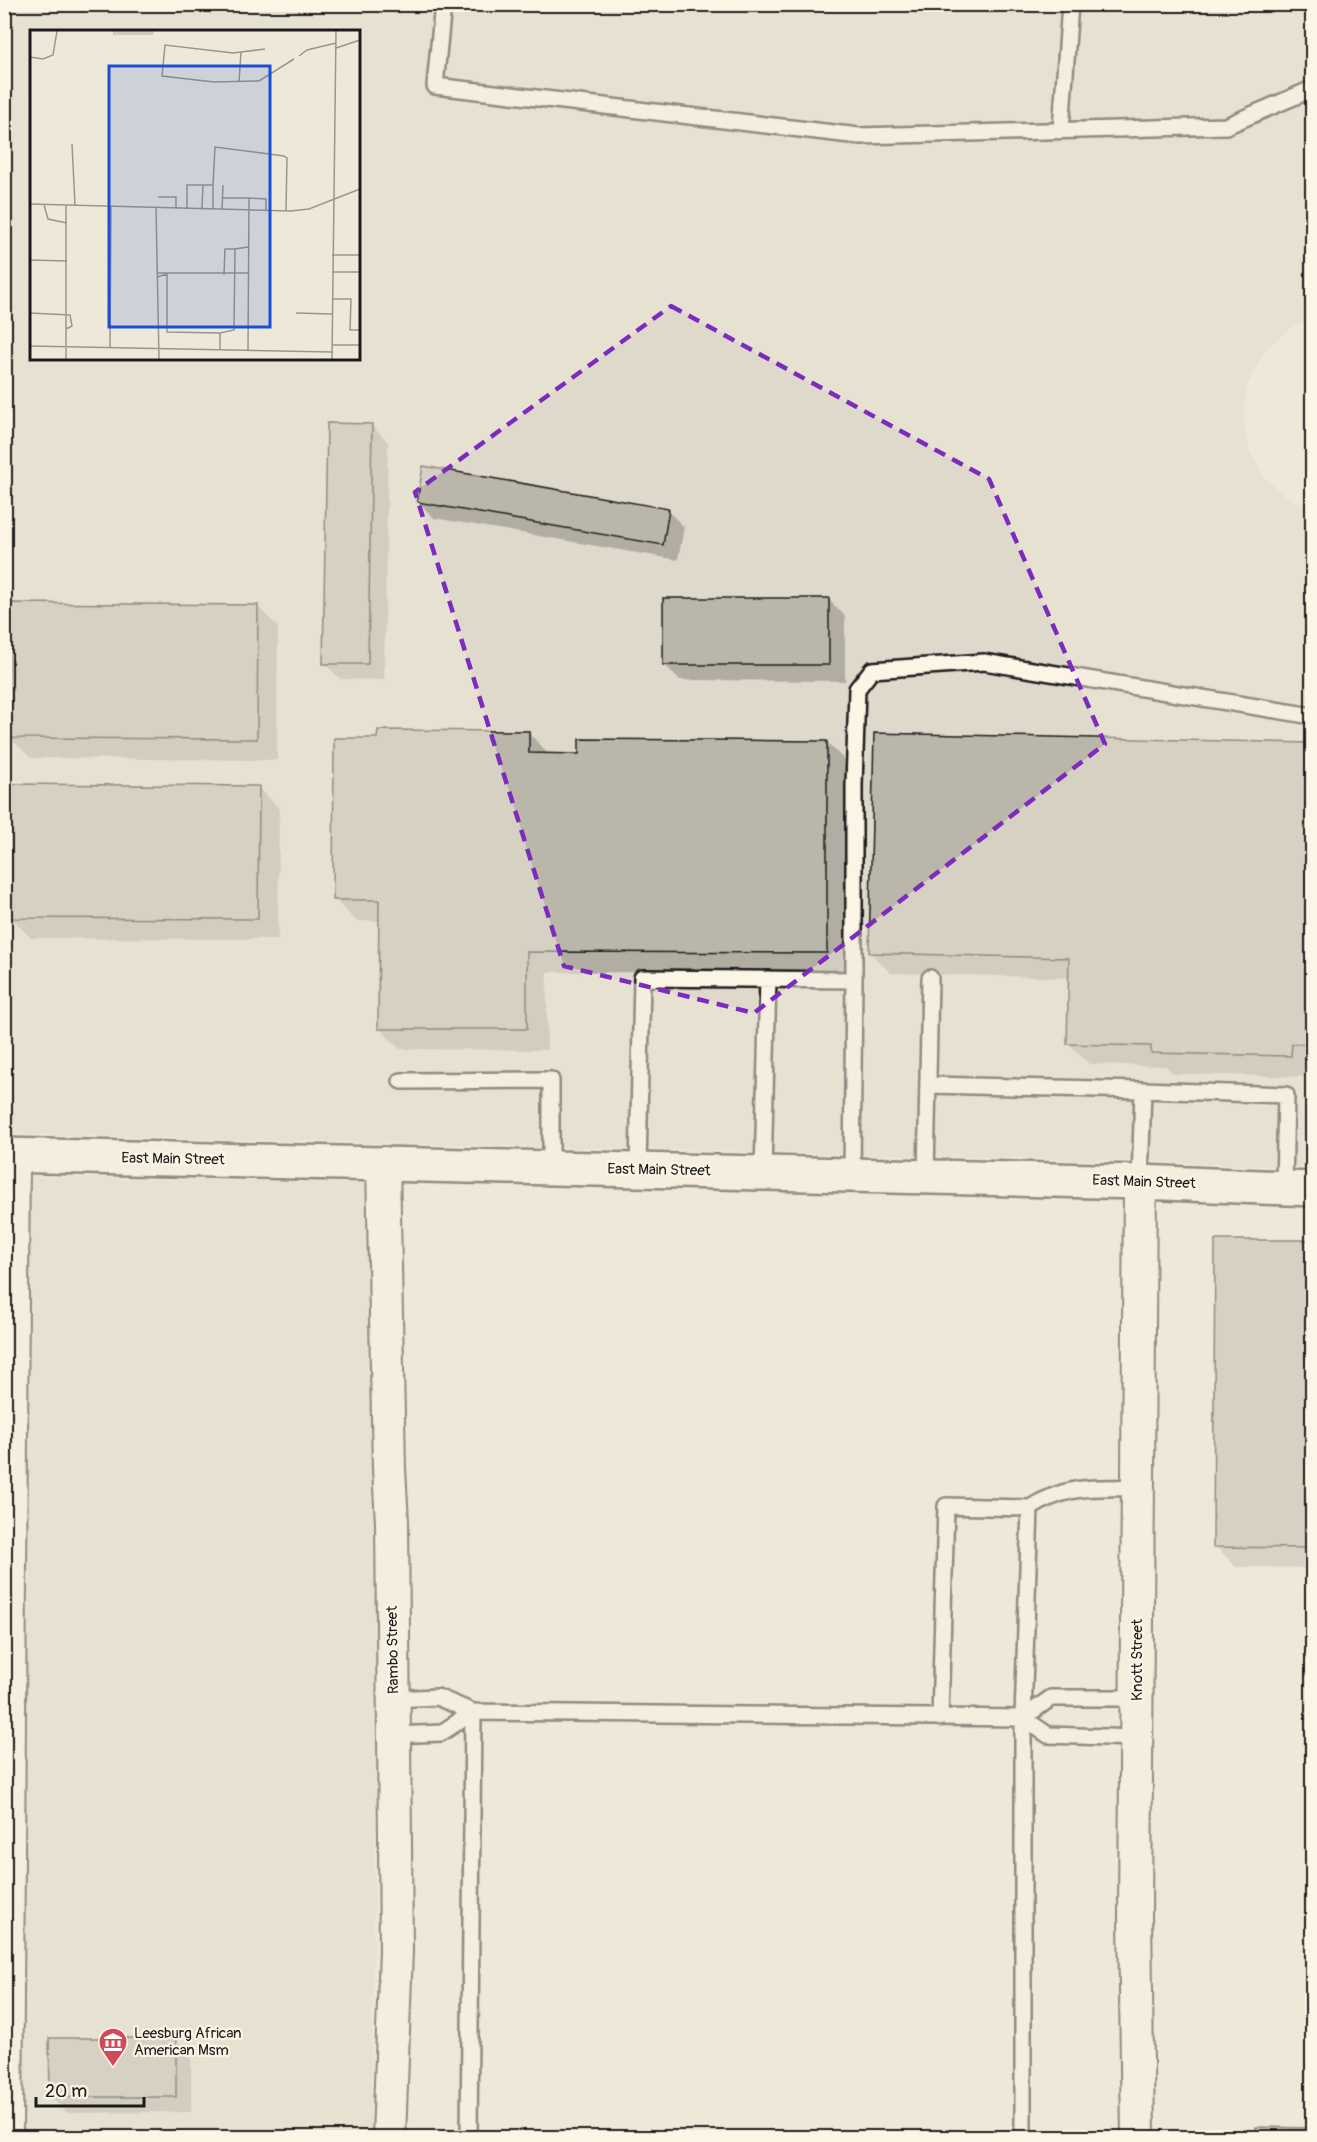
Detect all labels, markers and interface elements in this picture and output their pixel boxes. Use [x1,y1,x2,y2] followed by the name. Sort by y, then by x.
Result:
[30,30,360,360] inset map
[121,1149,226,1169] street label: East Main Street
[607,1160,712,1180] street label: East Main Street
[1092,1171,1197,1193] street label: East Main Street
[383,1605,403,1694] street label: Rambo Street
[1128,1618,1147,1701] street label: Knott Street
[134,2024,242,2060] place label: Leesburg African American Msm
[97,2026,129,2068] museum icon: Leesburg African American Msm
[36,2070,144,2108] scale bar
[45,2080,87,2103] text: 20 m

